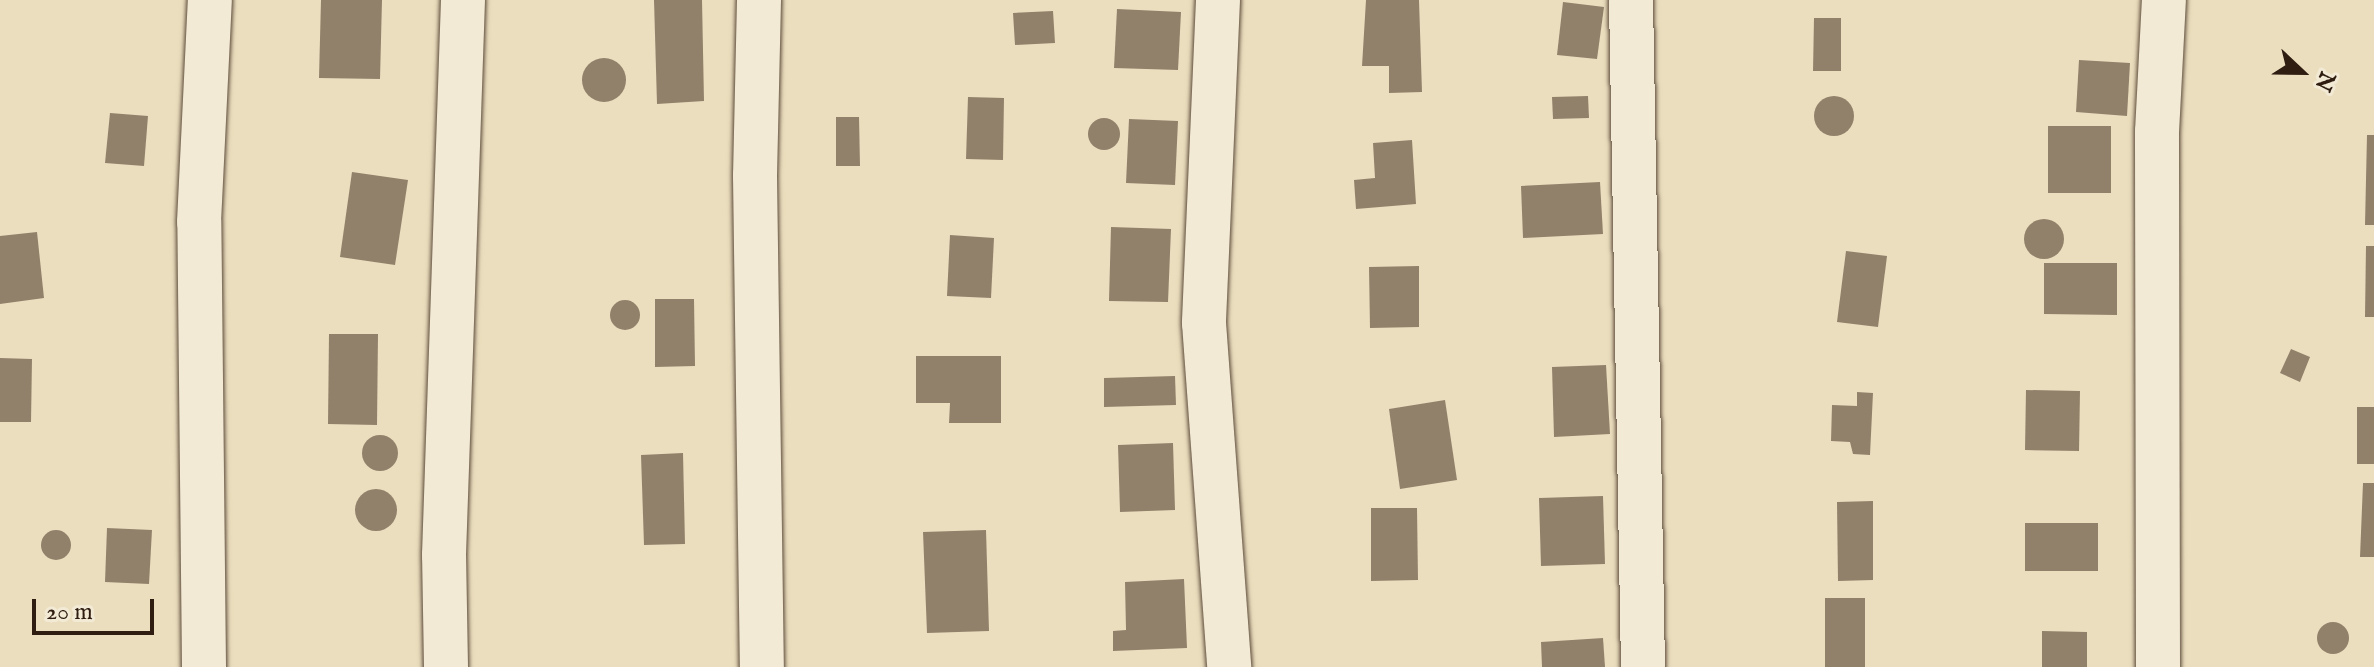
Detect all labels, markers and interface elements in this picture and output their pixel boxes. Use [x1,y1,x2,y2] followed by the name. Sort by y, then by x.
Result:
[2262,32,2342,112] north arrow
[2308,67,2341,95] text: N
[36,583,158,633] scale bar
[46,597,93,628] text: 20 m

